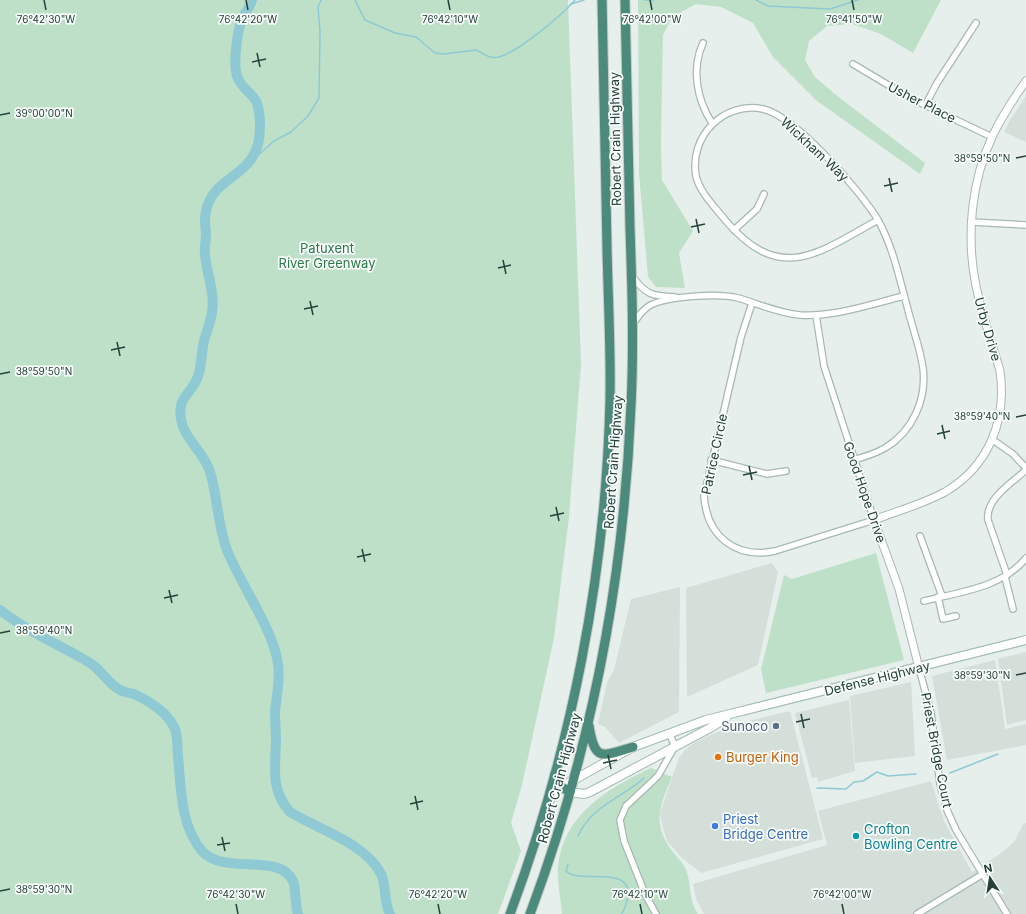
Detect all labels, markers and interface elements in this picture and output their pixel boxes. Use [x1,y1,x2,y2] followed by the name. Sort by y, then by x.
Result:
[17,13,75,25] text: 76°42'30"W
[219,13,277,25] text: 76°42'20"W
[422,13,478,25] text: 76°42'10"W
[623,13,681,25] text: 76°42'00"W
[826,13,882,25] text: 76°41'50"W
[606,72,624,206] street label: Robert Crain Highway
[885,78,959,126] street label: Usher Place
[15,107,73,119] text: 39°00'00"N
[778,113,852,185] street label: Wickham Way
[954,152,1010,164] text: 38°59'50"N
[279,240,375,271] park label: Patuxent River Greenway
[971,295,1005,363] street label: Urby Drive
[16,365,72,377] text: 38°59'50"N
[600,394,626,530] street label: Robert Crain Highway
[954,410,1010,422] text: 38°59'40"N
[698,412,730,496] street label: Patrice Circle
[840,439,890,545] street label: Good Hope Drive
[16,624,72,636] text: 38°59'40"N
[823,657,931,699] street label: Defense Highway
[954,669,1010,681] text: 38°59'30"N
[918,691,956,809] street label: Priest Bridge Court
[534,711,584,845] street label: Robert Crain Highway
[721,718,768,734] place label: Sunoco
[771,721,781,731] marker: Sunoco
[726,749,799,765] place label: Burger King
[713,752,723,762] marker: Burger King
[723,811,808,842] place label: Priest Bridge Centre
[710,821,720,831] marker: Priest Bridge Centre
[864,821,958,852] place label: Crofton Bowling Centre
[851,831,861,841] marker: Crofton Bowling Centre
[970,858,1010,898] north arrow
[982,860,993,876] text: N
[16,883,72,895] text: 38°59'30"N
[207,888,265,900] text: 76°42'30"W
[409,888,467,900] text: 76°42'20"W
[612,888,668,900] text: 76°42'10"W
[813,888,871,900] text: 76°42'00"W

